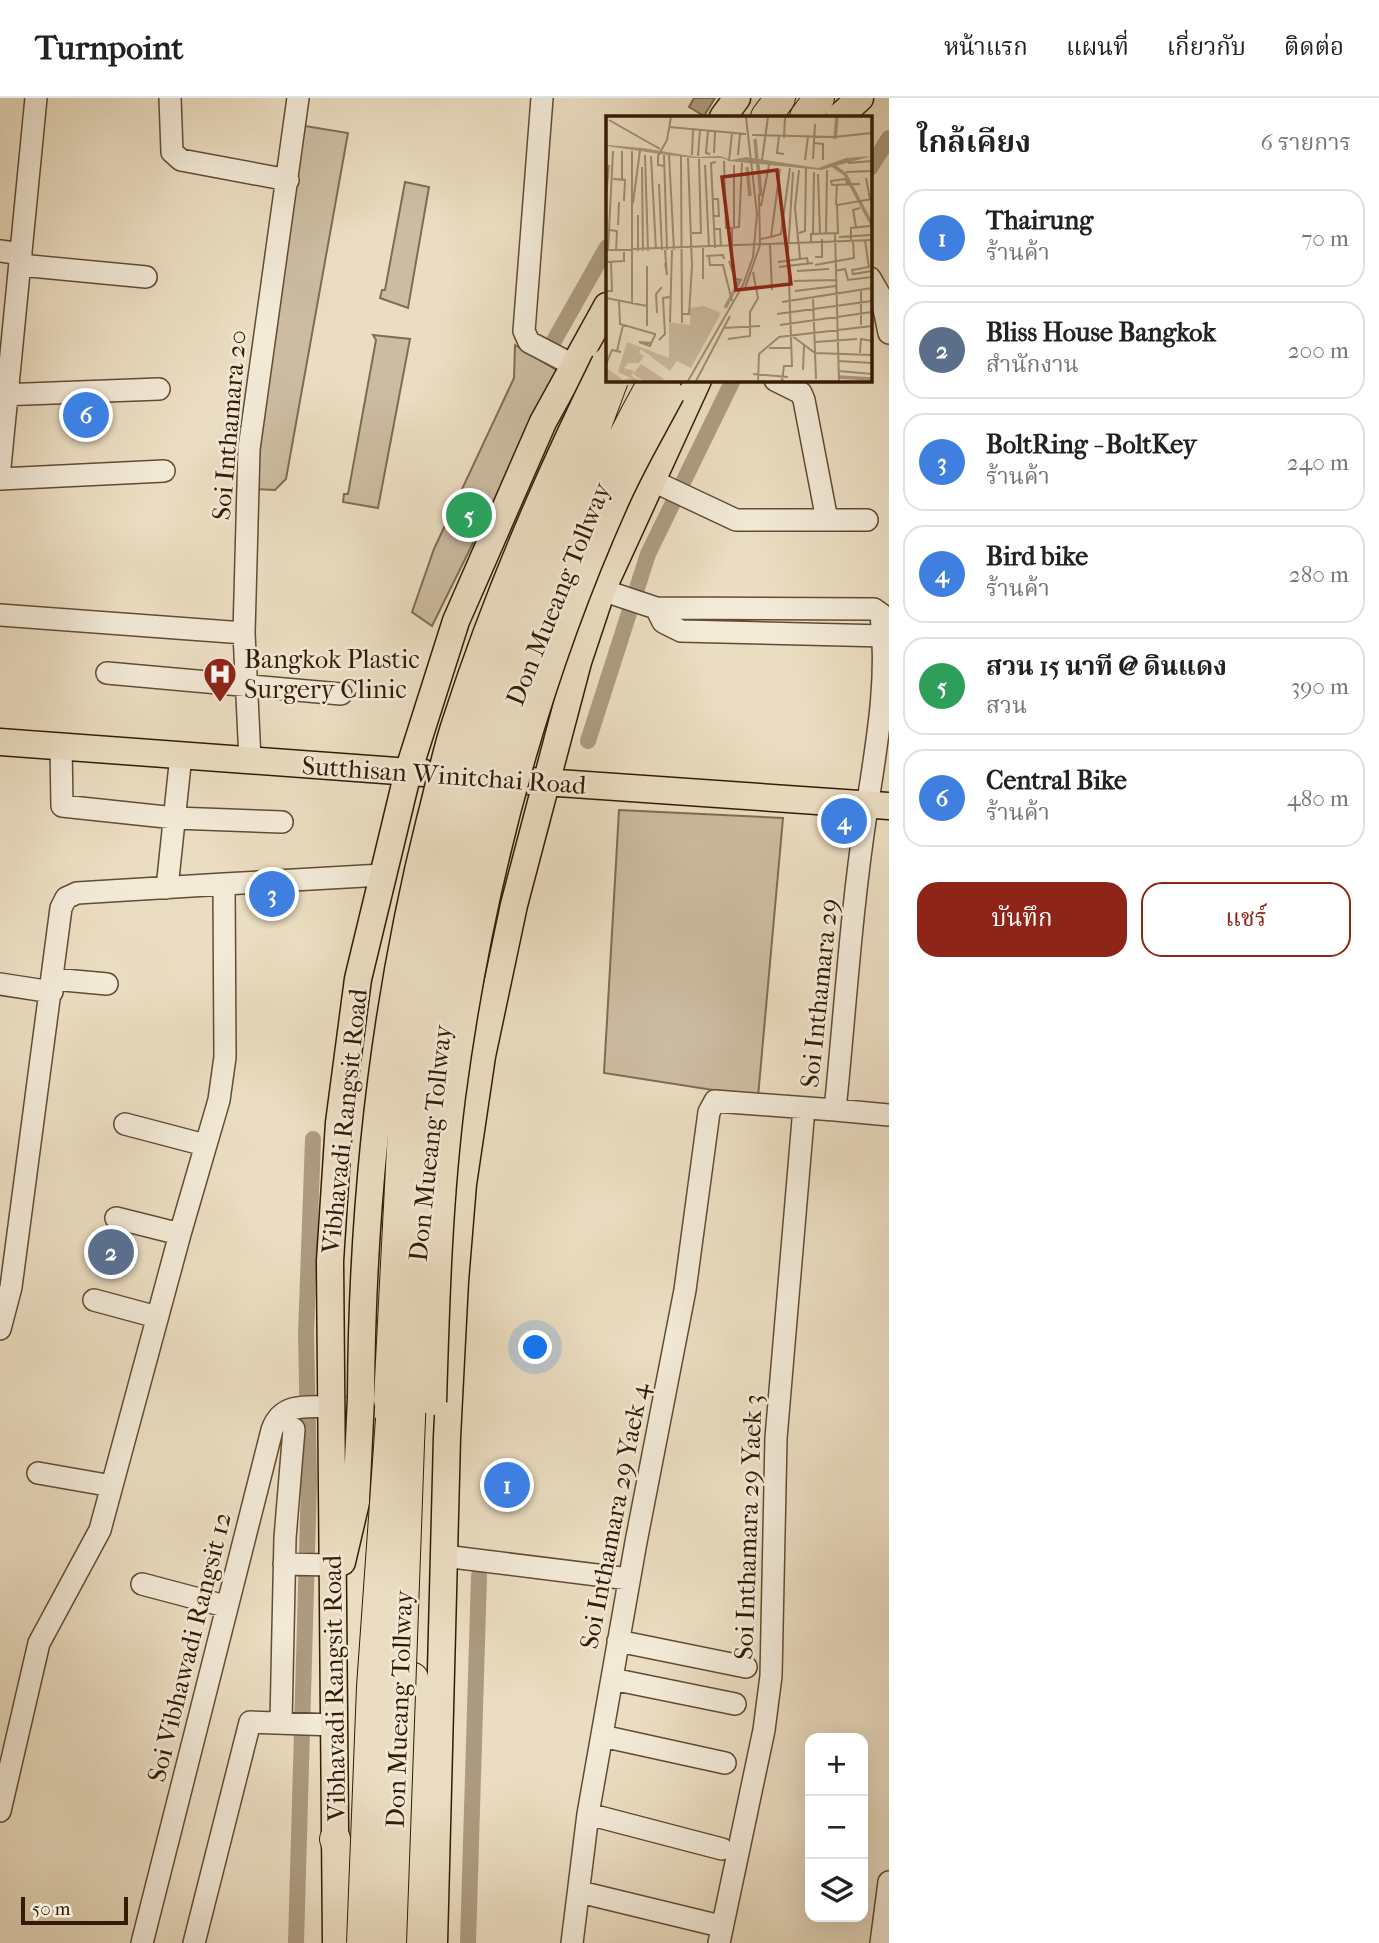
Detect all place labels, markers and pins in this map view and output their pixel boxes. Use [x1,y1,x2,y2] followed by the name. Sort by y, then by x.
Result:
[63,389,109,441] pin: 6
[446,489,492,541] pin: 5
[244,644,420,705] place label: Bangkok Plastic Surgery Clinic
[201,655,239,704] hospital icon: Bangkok Plastic Surgery Clinic
[821,795,867,847] pin: 4
[249,868,295,920] pin: 3
[88,1226,134,1278] pin: 2
[484,1459,530,1511] pin: 1

